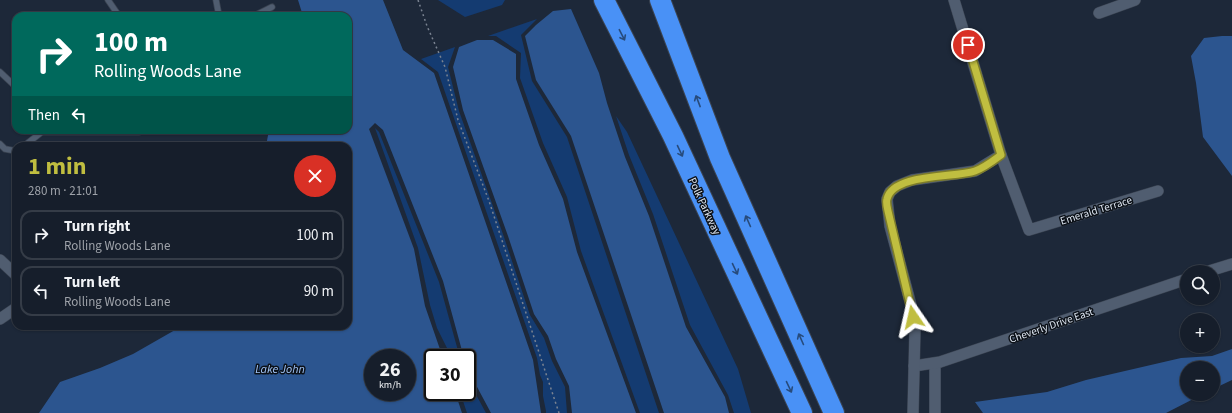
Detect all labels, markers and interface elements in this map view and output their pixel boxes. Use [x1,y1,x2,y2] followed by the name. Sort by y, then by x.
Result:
[94,22,168,62] text: 100 m
[28,28,80,80] icon: right
[951,28,985,62] pin
[619,29,626,41] one-way arrow
[957,34,979,56] icon: arrive
[94,59,241,84] text: Rolling Woods Lane
[693,95,701,107] one-way arrow
[68,104,90,126] icon: left
[28,105,60,126] text: Then
[677,145,684,157] one-way arrow
[28,149,86,184] text: 1 min
[294,155,336,197] button: close
[685,175,724,237] street label: Polk Parkway
[28,182,98,200] text: 280 m · 21:01
[1058,192,1134,229] street label: Emerald Terrace
[744,215,751,227] one-way arrow
[64,216,130,237] text: Turn right
[30,224,52,246] icon: right
[296,225,334,246] text: 100 m
[64,237,170,255] text: Rolling Woods Lane
[732,263,739,275] one-way arrow
[1180,265,1220,401] map controls
[1180,265,1220,305] button: search
[64,272,120,293] text: Turn left
[30,280,52,302] icon: left
[304,281,334,302] text: 90 m
[64,293,170,311] text: Rolling Woods Lane
[892,296,934,338] position arrow
[1007,304,1095,347] street label: Cheverly Drive East
[1180,313,1220,353] button: +
[797,334,804,346] one-way arrow
[424,349,476,401] speed limit sign: 30
[379,356,401,384] text: 26
[255,361,305,378] water label: Lake John
[1180,361,1220,401] button: −
[379,378,401,392] text: km/h
[786,381,794,393] one-way arrow

